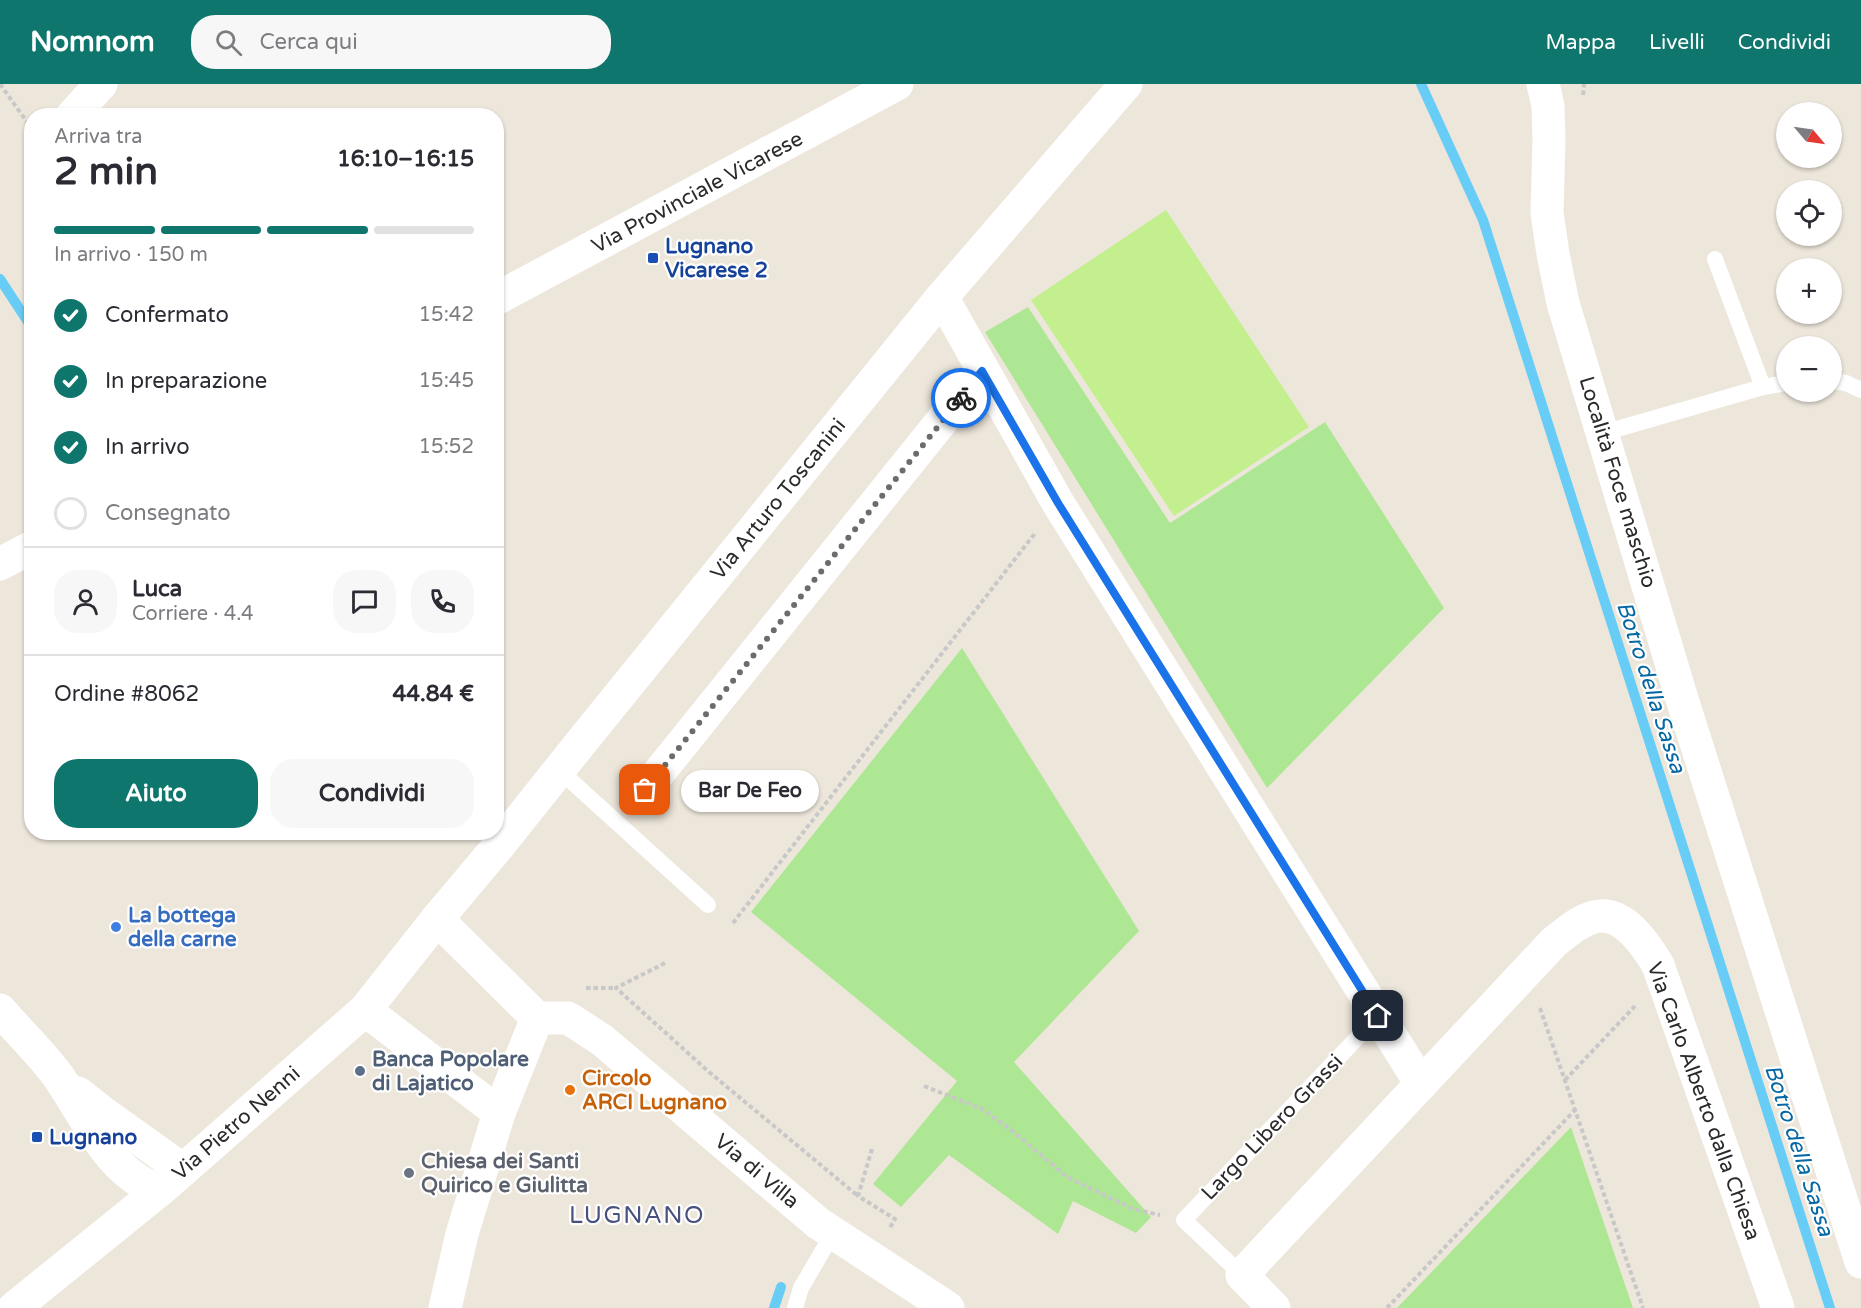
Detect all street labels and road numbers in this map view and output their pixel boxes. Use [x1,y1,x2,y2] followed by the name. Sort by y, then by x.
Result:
[588,126,807,259] street label: Via Provinciale Vicarese
[1573,373,1662,591] street label: Località Foce maschio
[706,414,851,585] street label: Via Arturo Toscanini
[1642,959,1766,1244] street label: Via Carlo Alberto dalla Chiesa
[1196,1049,1348,1205] street label: Largo Libero Grassi
[167,1061,305,1186] street label: Via Pietro Nenni
[709,1129,804,1214] street label: Via di Villa

